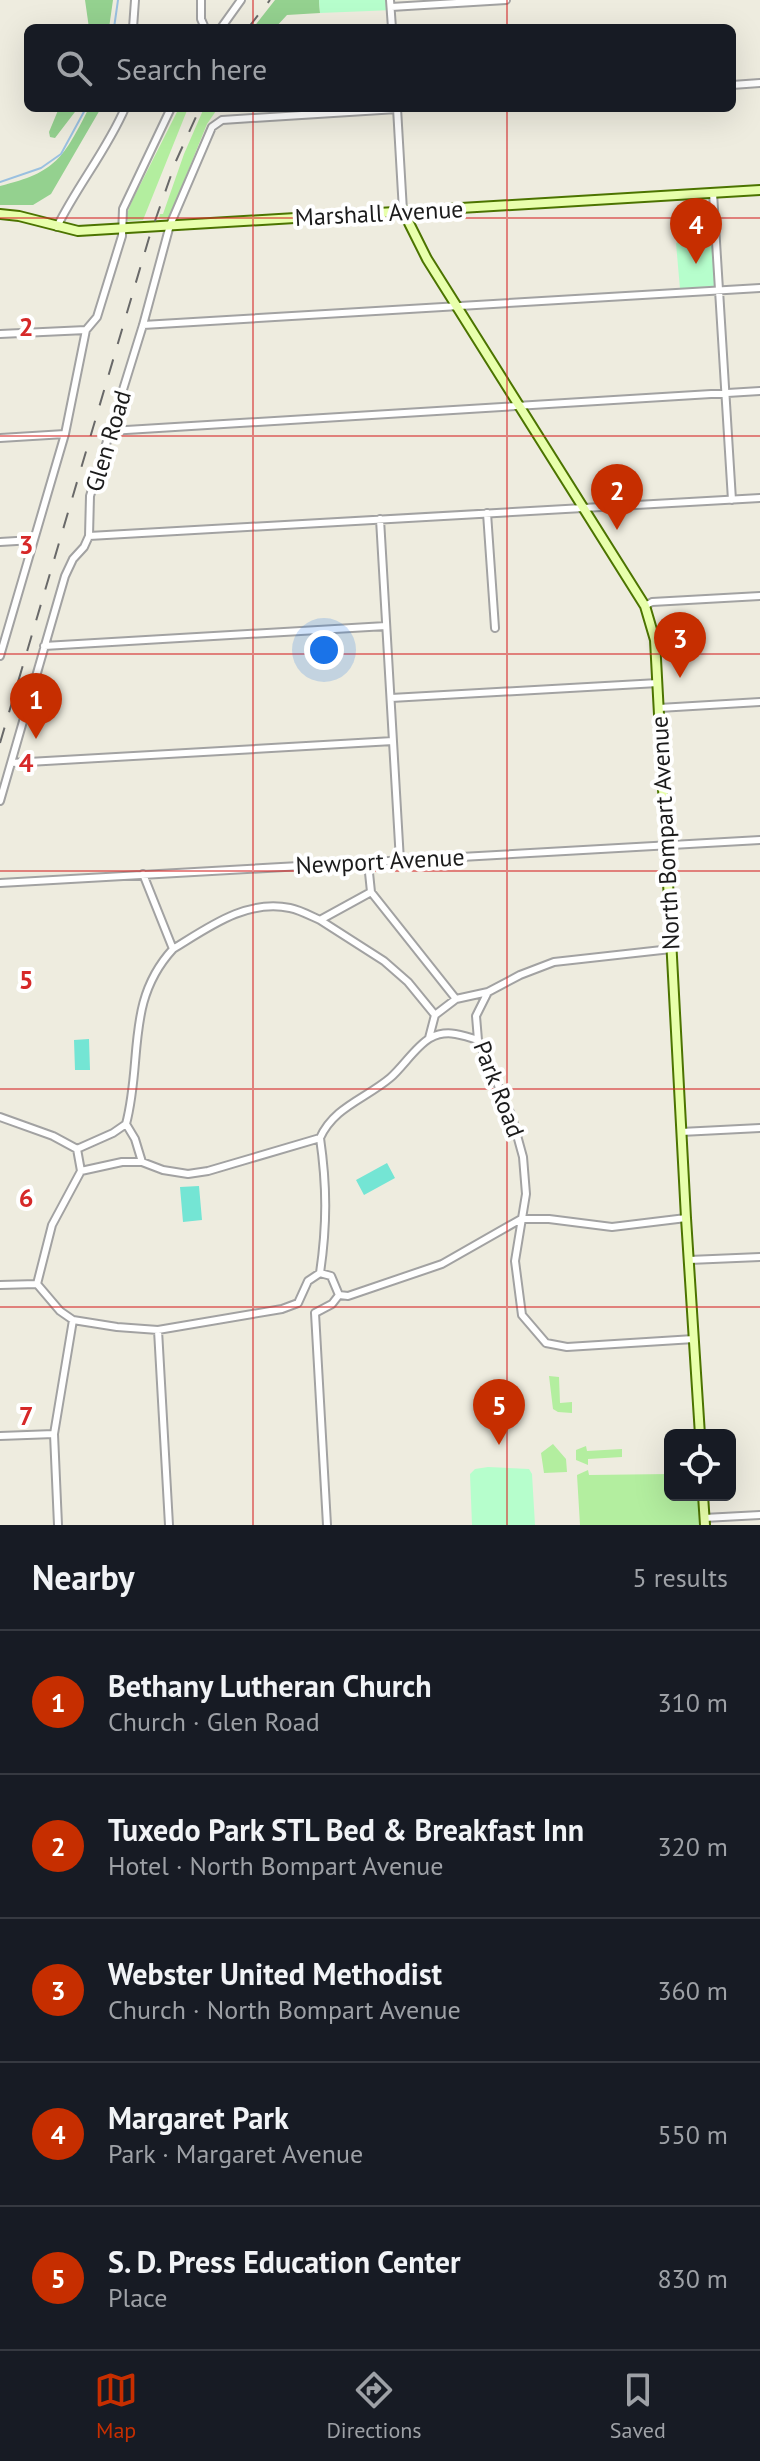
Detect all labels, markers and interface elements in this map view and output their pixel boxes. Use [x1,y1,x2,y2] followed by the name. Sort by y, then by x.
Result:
[24,24,736,112] search box
[52,46,96,90] icon: search
[116,49,267,88] text: Search here
[294,193,464,233] street label: Marshall Avenue
[670,198,722,264] pin: 4
[19,310,33,343] text: 2
[78,387,138,495] street label: Glen Road
[591,464,643,530] pin: 2
[19,528,33,561] text: 3
[654,612,706,678] pin: 3
[304,630,344,670] your location
[10,673,62,739] pin: 1
[643,715,687,951] street label: North Bompart Avenue
[19,746,34,779] text: 4
[295,841,465,881] street label: Newport Avenue
[19,963,33,996] text: 5
[466,1036,532,1142] street label: Park Road
[19,1181,33,1214] text: 6
[473,1379,525,1445] pin: 5
[19,1399,33,1432] text: 7
[664,1429,736,1501] map controls
[664,1429,736,1501] button: locate
[32,1555,134,1599] text: Nearby
[633,1561,728,1594] text: 5 results
[108,1666,432,1705] text: Bethany Lutheran Church
[51,1686,65,1719] text: 1
[657,1686,728,1719] text: 310 m
[108,1705,320,1738] text: Church · Glen Road
[108,1810,584,1849] text: Tuxedo Park STL Bed & Breakfast Inn
[51,1830,65,1863] text: 2
[657,1830,728,1863] text: 320 m
[108,1849,444,1882] text: Hotel · North Bompart Avenue
[108,1954,442,1993] text: Webster United Methodist
[51,1974,65,2007] text: 3
[657,1974,728,2007] text: 360 m
[108,1993,461,2026] text: Church · North Bompart Avenue
[108,2098,289,2137] text: Margaret Park
[51,2118,65,2151] text: 4
[657,2118,728,2151] text: 550 m
[108,2137,363,2170] text: Park · Margaret Avenue
[108,2242,461,2281] text: S. D. Press Education Center
[51,2262,65,2295] text: 5
[657,2262,728,2295] text: 830 m
[108,2281,167,2314] text: Place
[94,2368,138,2444] tab: Map
[326,2368,422,2444] tab: Directions
[610,2368,666,2444] tab: Saved

